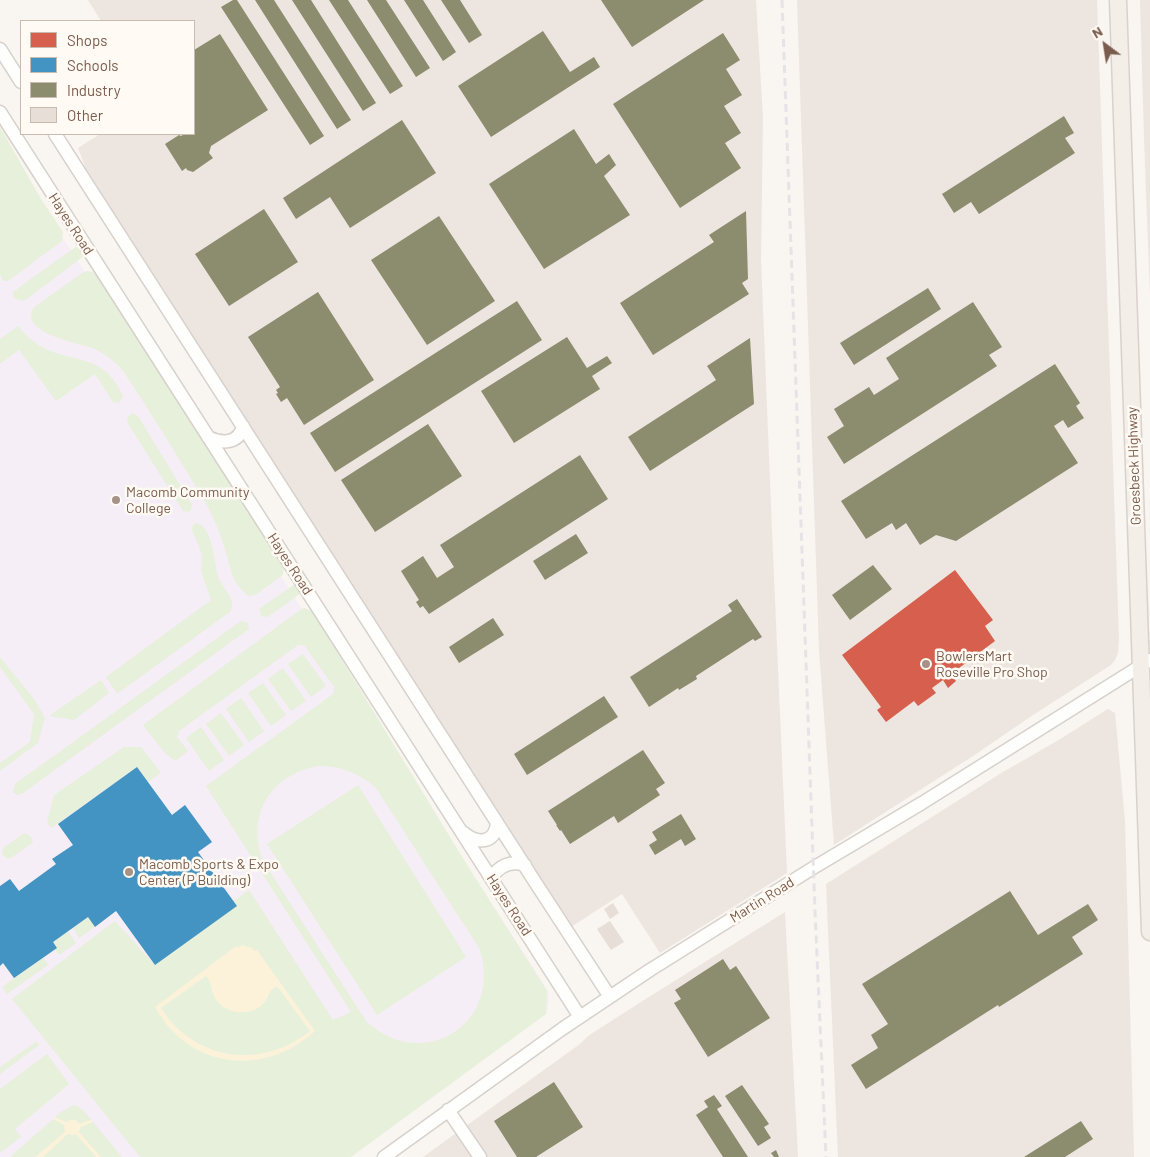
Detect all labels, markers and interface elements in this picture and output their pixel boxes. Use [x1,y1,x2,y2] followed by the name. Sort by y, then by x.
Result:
[20,20,195,135] legend
[1080,20,1130,70] north arrow
[1089,22,1105,41] text: N
[67,31,107,49] text: Shops
[67,56,119,74] text: Schools
[67,81,121,99] text: Industry
[67,106,103,124] text: Other
[45,190,97,258] street label: Hayes Road
[1124,406,1144,526] street label: Groesbeck Highway
[126,484,249,516] place label: Macomb Community College
[110,494,122,506] marker: Macomb Community College
[264,530,316,598] street label: Hayes Road
[936,648,1048,680] place label: BowlersMart Roseville Pro Shop
[920,658,932,670] marker: BowlersMart Roseville Pro Shop
[139,856,279,889] place label: Macomb Sports & Expo Center (P Building)
[123,866,135,878] marker: Macomb Sports & Expo Center (P Building)
[483,871,535,939] street label: Hayes Road
[727,874,797,926] street label: Martin Road

